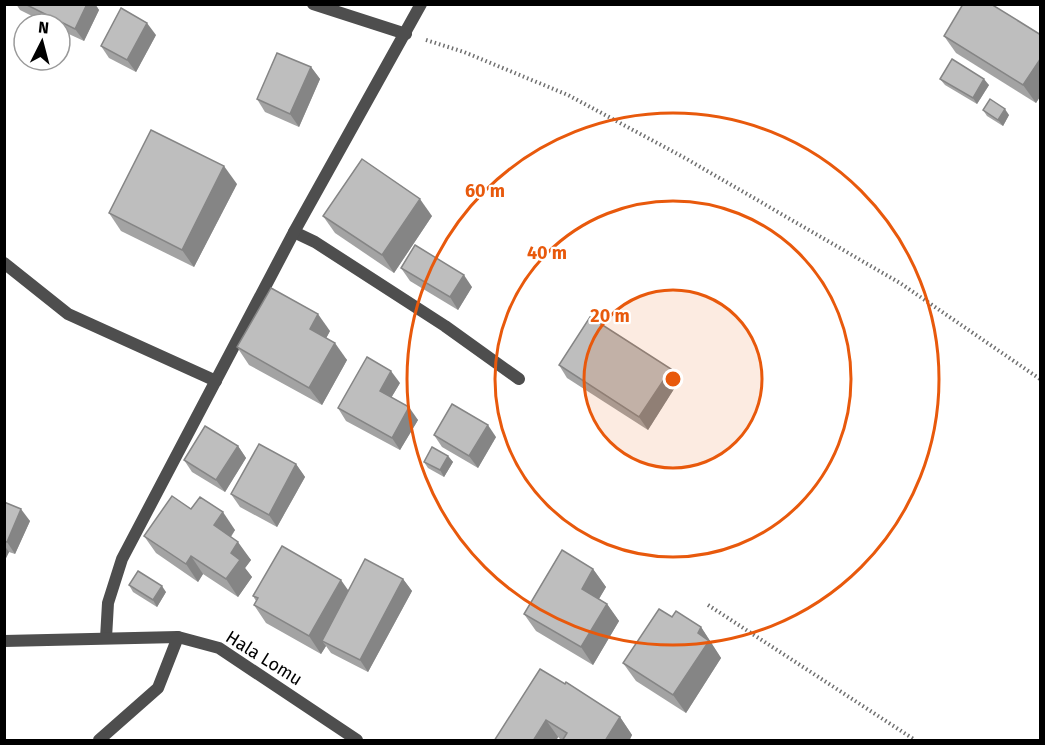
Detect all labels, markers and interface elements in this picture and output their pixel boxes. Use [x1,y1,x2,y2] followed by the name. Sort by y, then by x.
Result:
[12,12,72,72] north arrow
[37,18,50,38] text: N
[465,180,505,202] text: 60 m
[527,242,567,264] text: 40 m
[590,305,630,327] text: 20 m
[663,369,683,389] centre of rings
[221,626,307,690] street label: Hala Lomu

